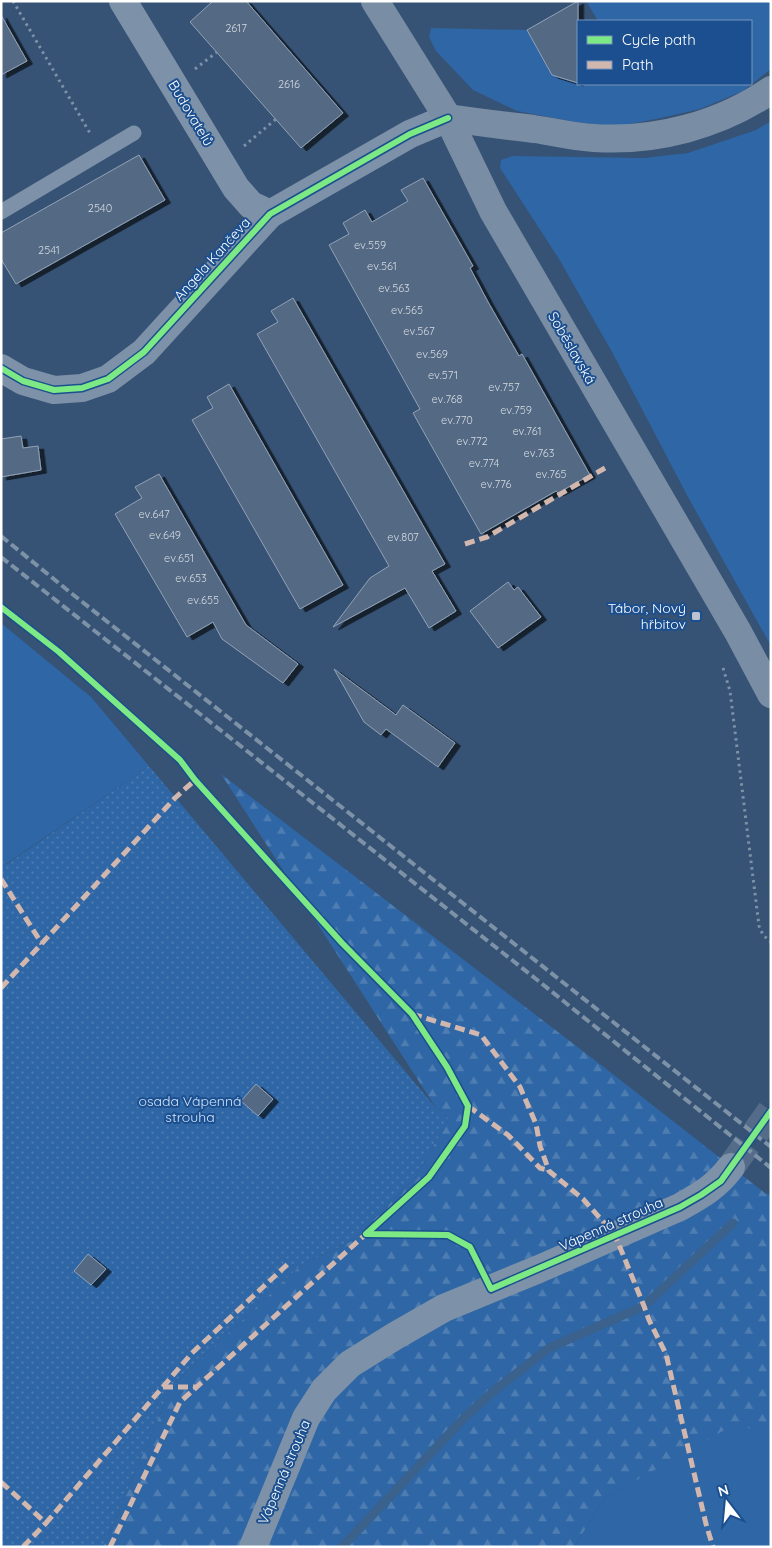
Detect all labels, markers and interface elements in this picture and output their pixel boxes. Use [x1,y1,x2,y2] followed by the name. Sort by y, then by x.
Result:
[577,20,752,85] legend
[225,21,247,35] house number: 2617
[622,30,696,49] text: Cycle path
[622,55,654,74] text: Path
[164,77,218,149] street label: Budovatelů
[278,77,300,91] house number: 2616
[88,201,112,215] house number: 2540
[170,214,254,304] street label: Angela Kančeva
[354,238,386,252] house number: ev.559
[38,243,60,257] house number: 2541
[367,259,397,273] house number: ev.561
[378,281,410,295] house number: ev.563
[391,303,423,317] house number: ev.565
[544,309,600,387] street label: Soběslavská
[403,324,435,338] house number: ev.567
[416,347,448,361] house number: ev.569
[428,368,458,382] house number: ev.571
[488,380,520,394] house number: ev.757
[431,392,463,406] house number: ev.768
[500,403,532,417] house number: ev.759
[441,413,473,427] house number: ev.770
[512,424,542,438] house number: ev.761
[456,434,488,448] house number: ev.772
[524,446,555,460] house number: ev.763
[469,456,500,470] house number: ev.774
[535,467,567,481] house number: ev.765
[481,477,511,491] house number: ev.776
[138,507,170,521] house number: ev.647
[149,528,181,542] house number: ev.649
[387,530,419,544] house number: ev.807
[164,551,194,565] house number: ev.651
[175,571,207,585] house number: ev.653
[187,593,219,607] house number: ev.655
[608,599,686,633] place label: Tábor, Nový hřbitov
[690,610,702,622] marker: Tábor, Nový hřbitov
[138,1092,242,1126] park label: osada Vápenná strouha
[556,1193,666,1255] street label: Vápenná strouha
[254,1417,314,1527] street label: Vápenná strouha
[702,1478,752,1528] north arrow
[716,1480,731,1501] text: N

